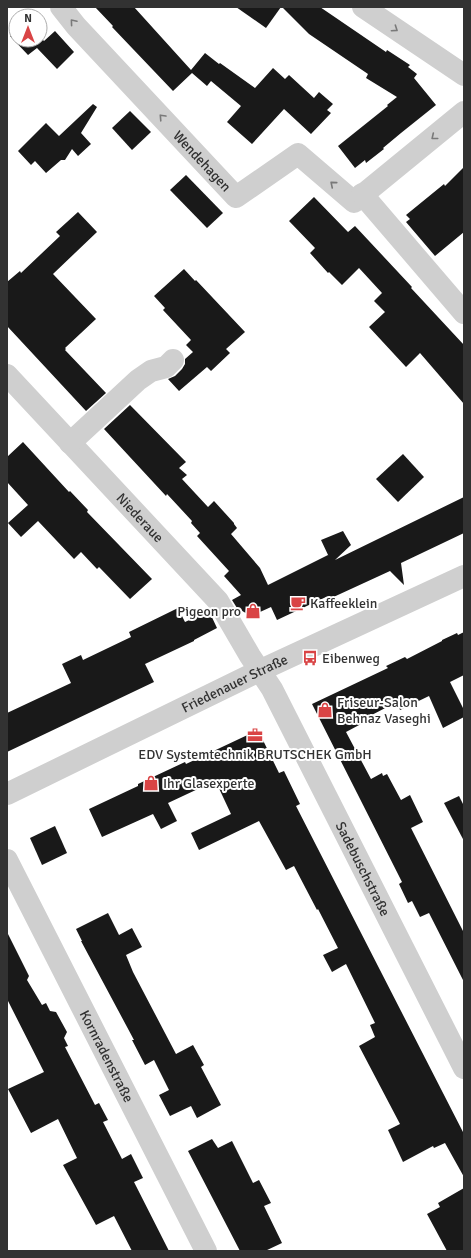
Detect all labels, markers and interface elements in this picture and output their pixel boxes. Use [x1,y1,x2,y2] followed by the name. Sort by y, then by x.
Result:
[8,8,48,48] north arrow
[24,12,32,25] text: N
[71,19,78,27] one-way arrow
[391,24,398,32] one-way arrow
[159,114,167,122] one-way arrow
[169,127,234,195] street label: Wendehagen
[431,132,438,139] one-way arrow
[331,182,338,189] one-way arrow
[112,490,167,546] street label: Niederaue
[289,594,307,612] cafe icon: Kaffeeklein
[310,595,378,612] place label: Kaffeeklein
[244,602,262,620] shop icon: Pigeon pro
[177,603,241,620] place label: Pigeon pro
[301,649,319,667] bus stop icon: Eibenweg
[322,650,380,667] place label: Eibenweg
[179,651,291,717] street label: Friedenauer Straße
[337,694,431,727] place label: Friseur-Salon Behnaz Vaseghi
[316,701,334,719] shop icon: Friseur-Salon Behnaz Vaseghi
[246,726,264,744] office icon: EDV Systemtechnik BRUTSCHEK GmbH
[138,746,372,763] place label: EDV Systemtechnik BRUTSCHEK GmbH
[142,774,160,792] shop icon: Ihr Glasexperte
[163,775,254,792] place label: Ihr Glasexperte
[332,819,394,919] street label: Sadebuschstraße
[76,1007,137,1105] street label: Kornradenstraße

